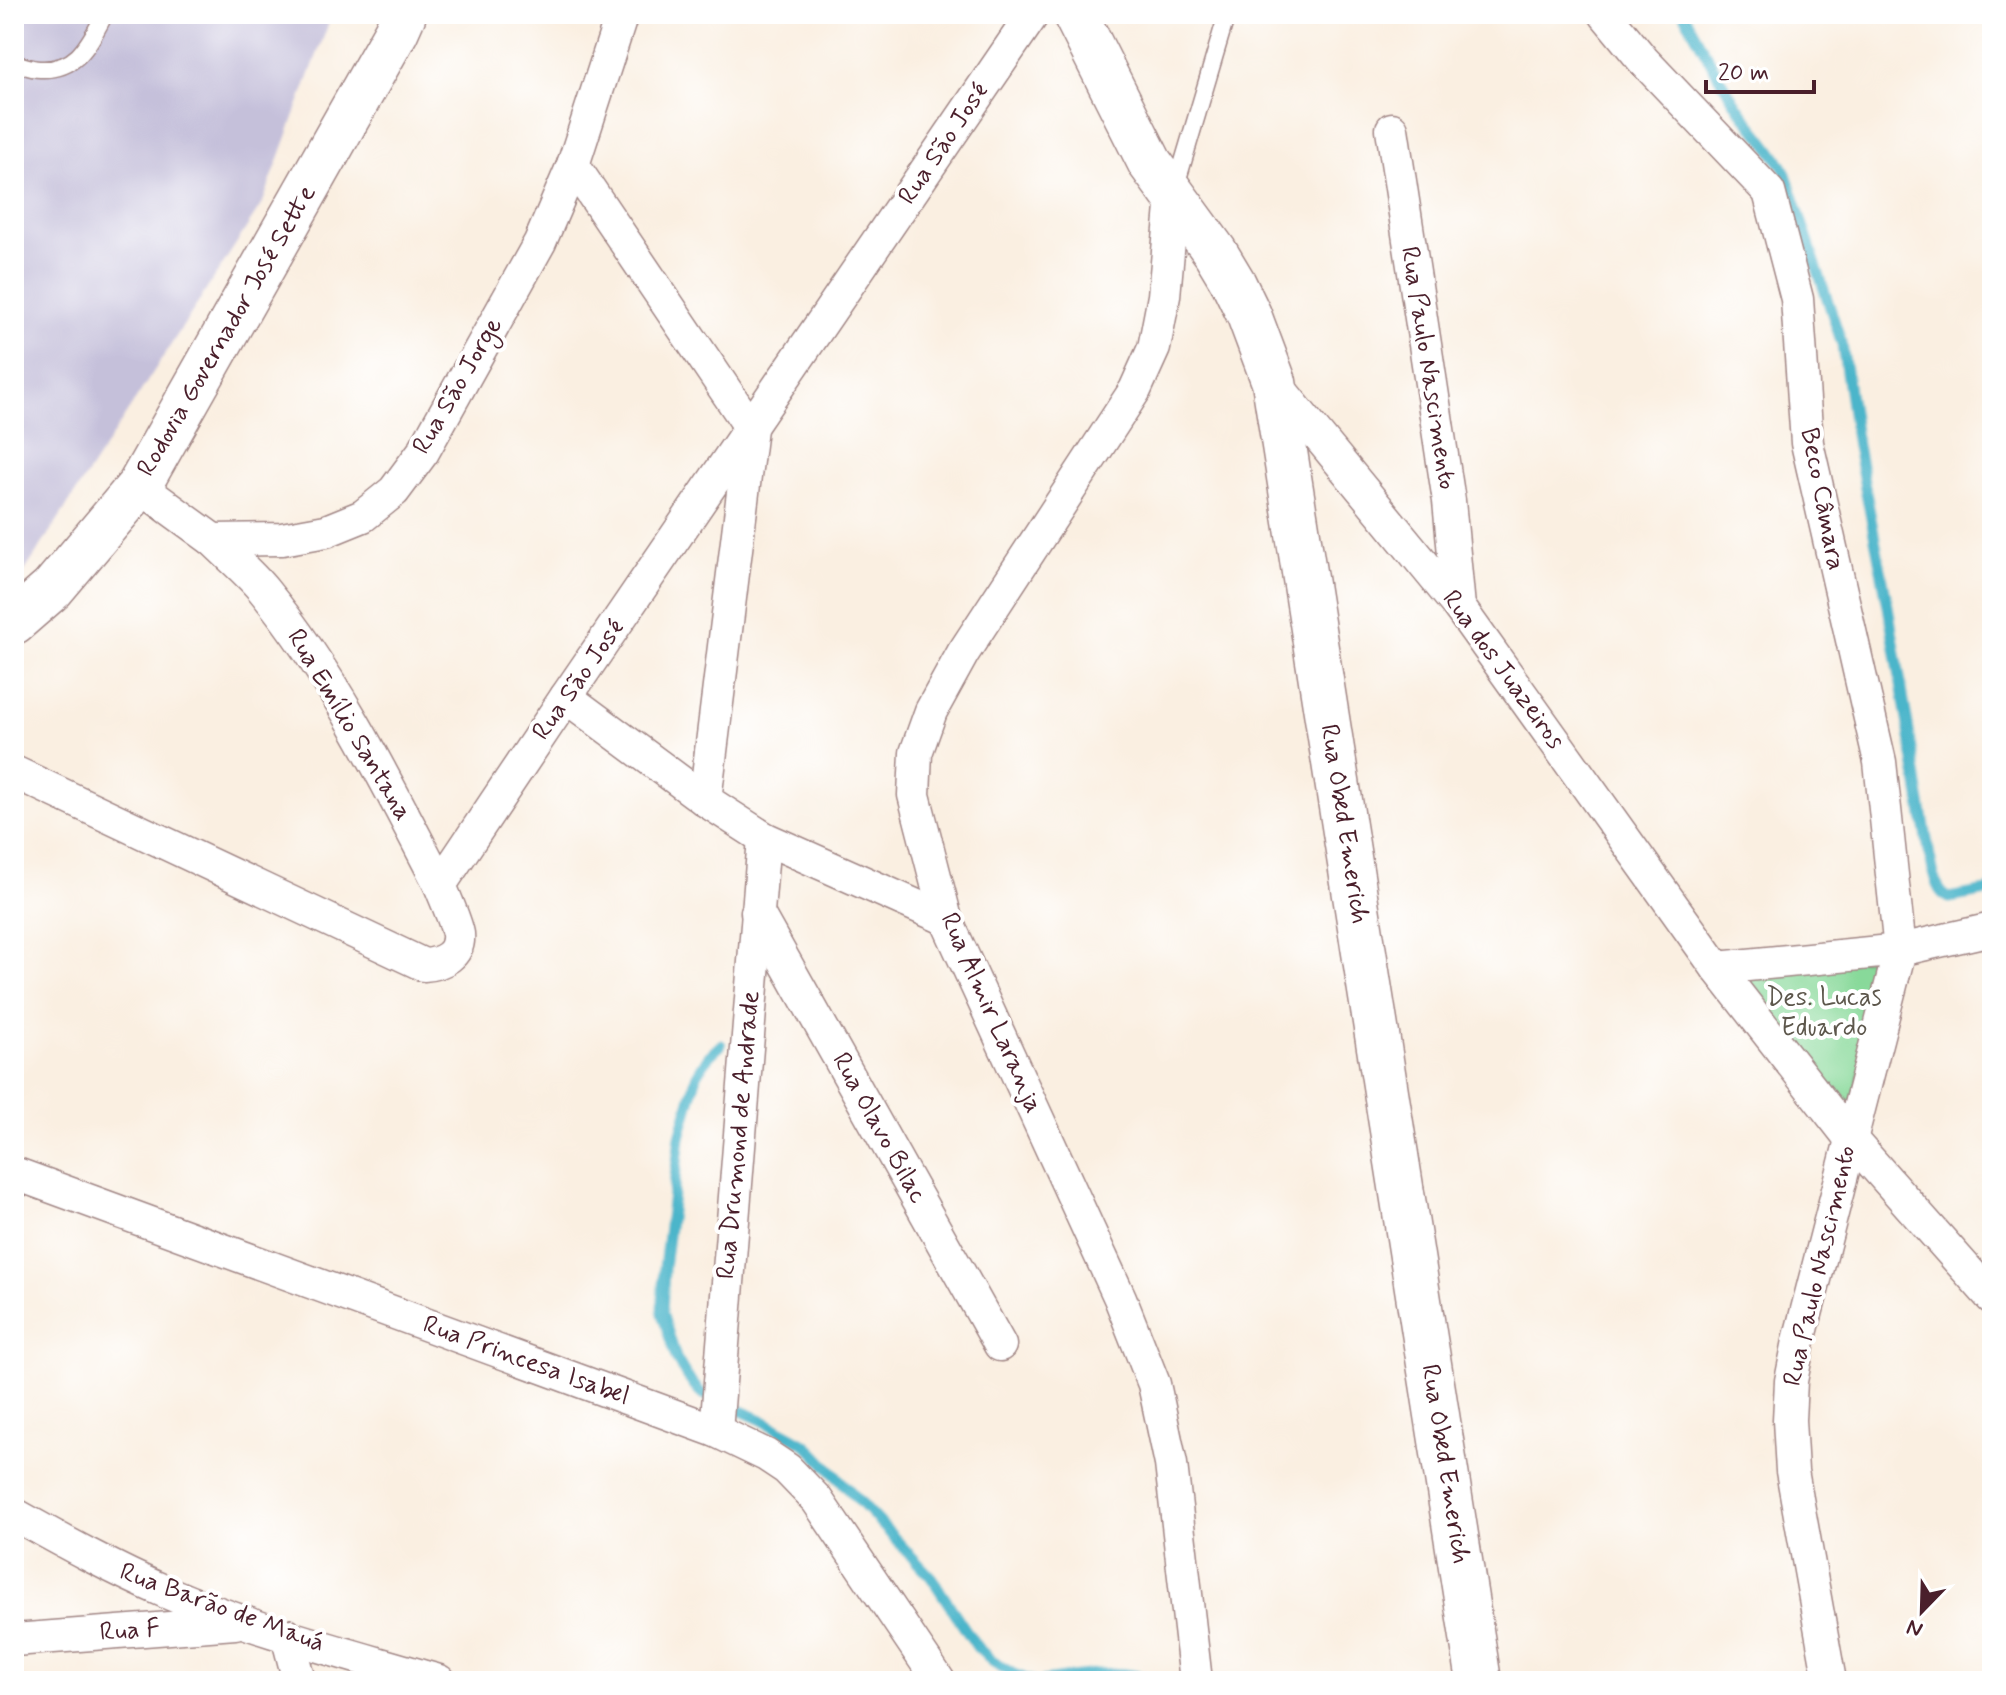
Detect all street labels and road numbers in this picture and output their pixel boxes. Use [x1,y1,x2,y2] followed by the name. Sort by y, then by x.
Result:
[891,76,997,212] street label: Rua São José
[129,179,325,483] street label: Rodovia Governador José Sette
[1392,244,1464,492] street label: Rua Paulo Nascimento
[405,311,513,462] street label: Rua São Jorge
[1792,425,1852,573] street label: Beco Câmara
[1434,584,1572,756] street label: Rua dos Juazeiros
[525,613,633,747] street label: Rua São José
[278,623,420,827] street label: Rua Emílio Santana
[1311,722,1377,926] street label: Rua Obed Emerich
[932,908,1050,1118] street label: Rua Almir Laranja
[709,989,769,1281] street label: Rua Drumond de Andrade
[824,1046,935,1210] street label: Rua Olavo Bilac
[1776,1142,1864,1390] street label: Rua Paulo Nascimento
[418,1308,634,1414] street label: Rua Princesa Isabel
[1412,1362,1478,1566] street label: Rua Obed Emerich
[115,1555,329,1661] street label: Rua Barão de Mauá
[99,1612,161,1650] street label: Rua F

